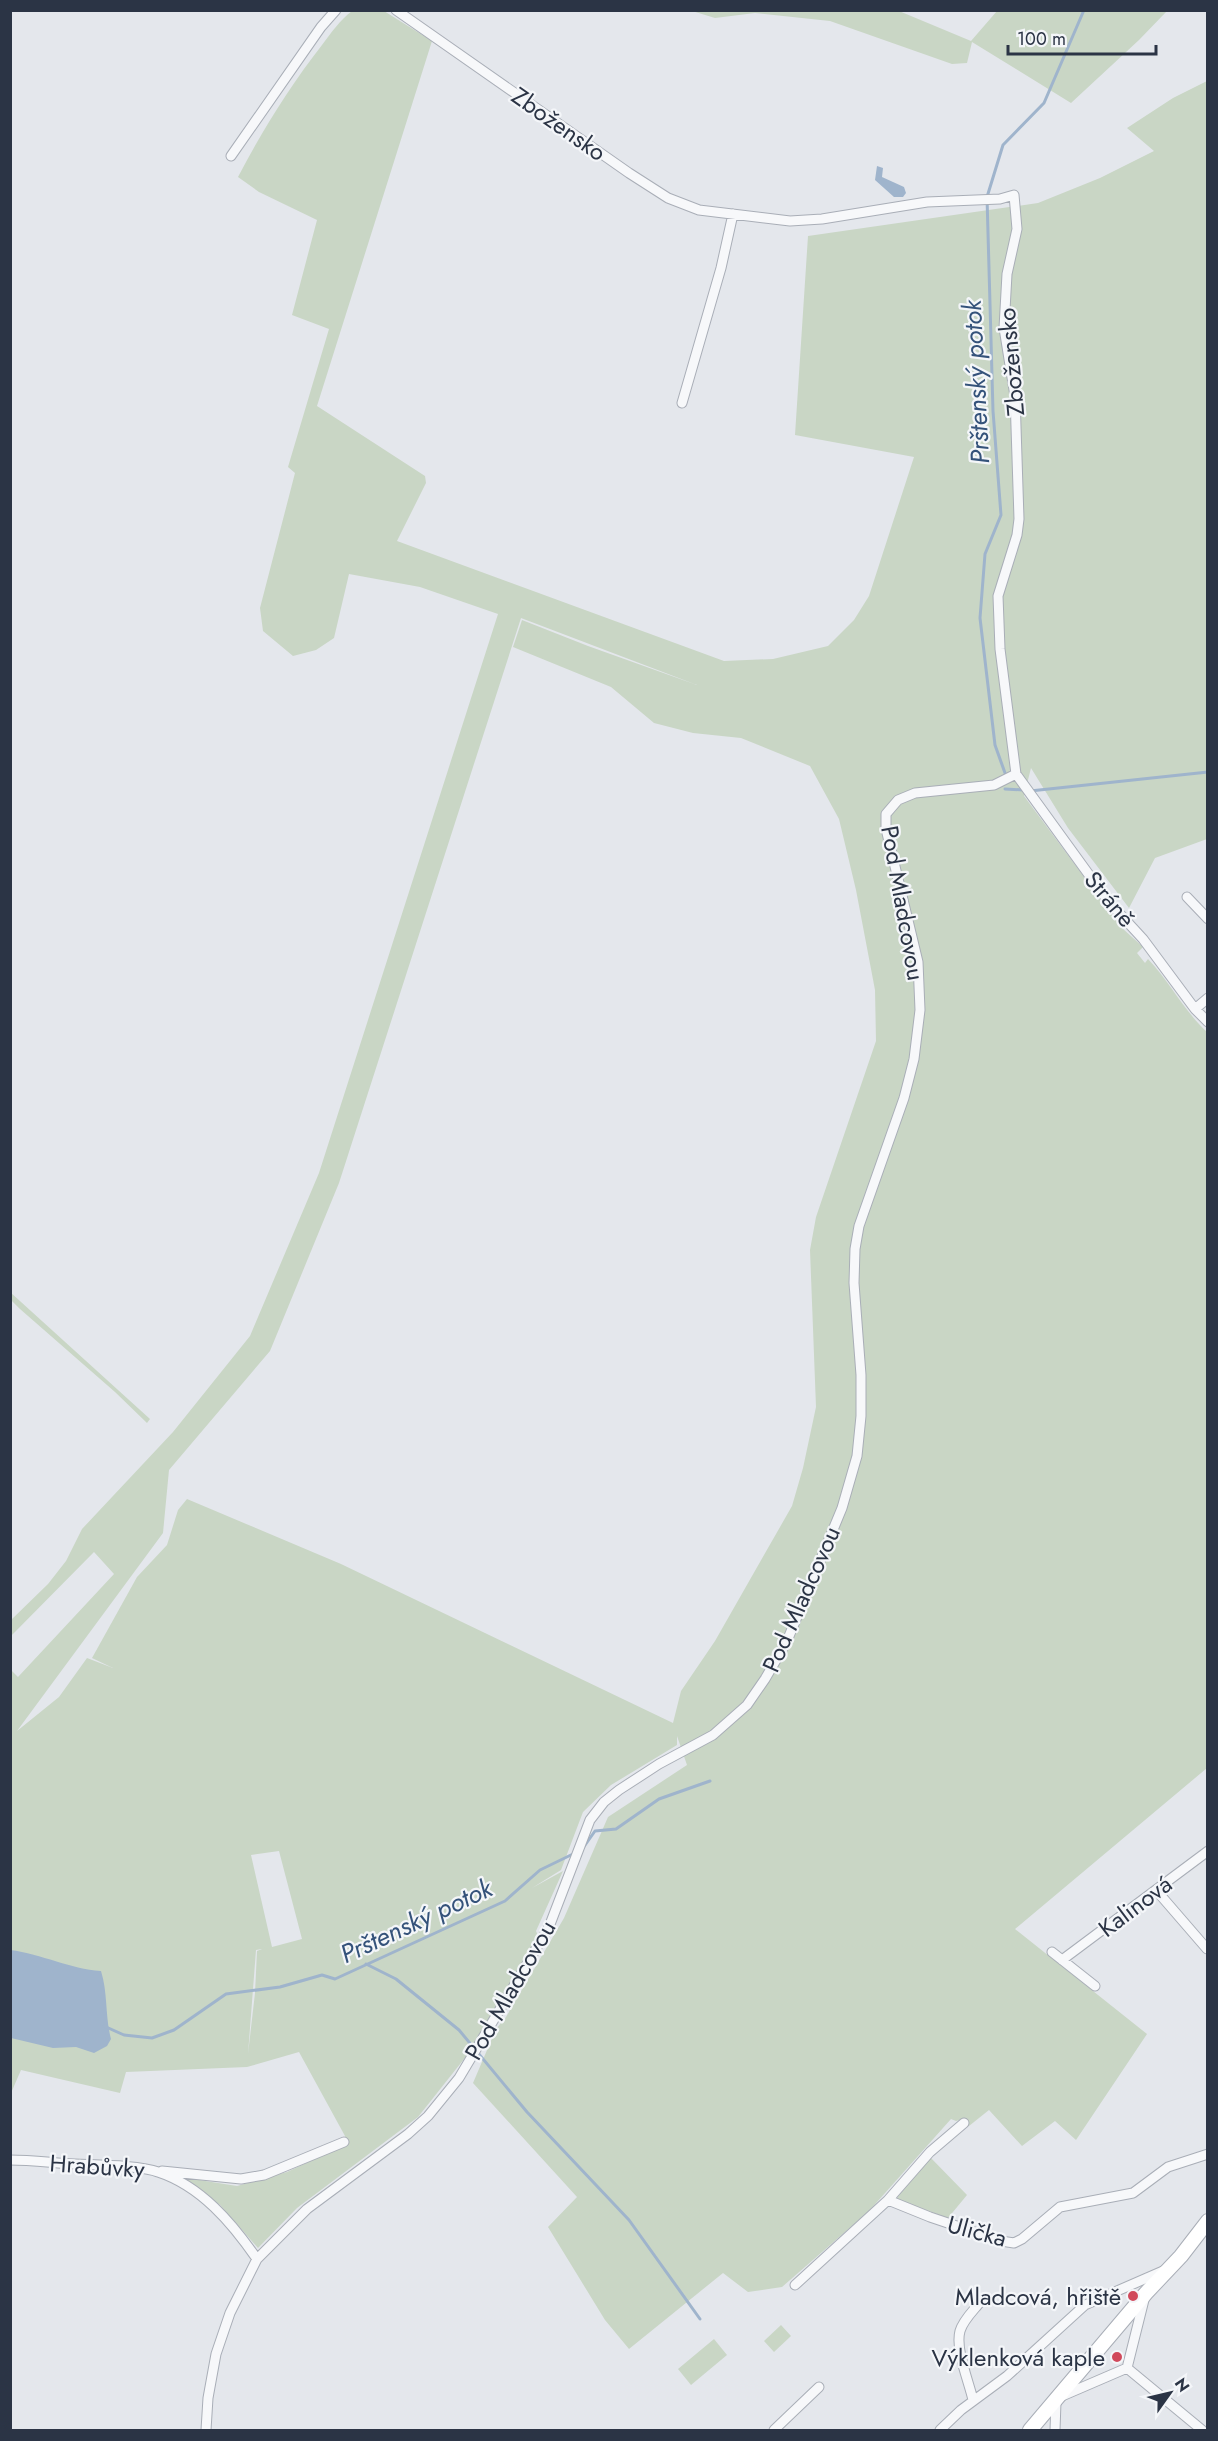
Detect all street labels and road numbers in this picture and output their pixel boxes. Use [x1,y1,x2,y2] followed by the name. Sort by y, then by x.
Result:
[505,79,613,169] street label: Zbožensko
[989,306,1033,418] street label: Zbožensko
[872,823,934,983] street label: Pod Mladcovou
[1076,863,1144,935] street label: Stráně
[753,1520,849,1678] street label: Pod Mladcovou
[1091,1867,1179,1945] street label: Kalinová
[456,1913,564,2067] street label: Pod Mladcovou
[48,2145,146,2187] street label: Hrabůvky
[943,2206,1011,2256] street label: Ulička

